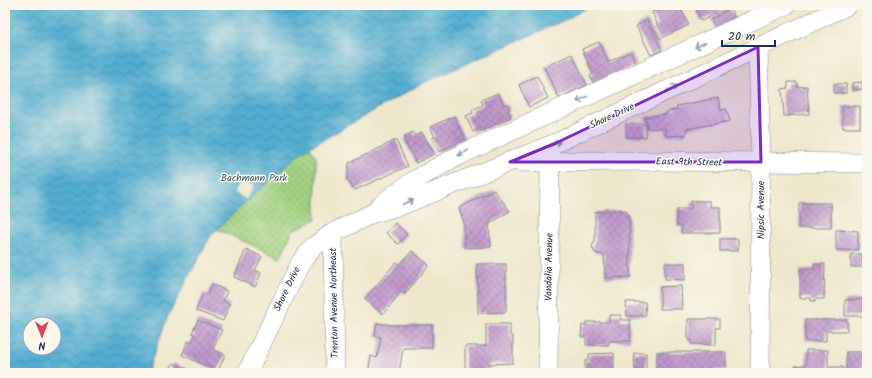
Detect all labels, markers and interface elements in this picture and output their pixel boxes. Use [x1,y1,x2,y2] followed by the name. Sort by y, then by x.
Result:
[722,22,775,48] scale bar
[728,27,756,46] text: 20 m
[694,42,706,49] one-way arrow
[666,84,678,91] one-way arrow
[576,96,588,103] one-way arrow
[587,98,638,133] street label: Shore Drive
[548,139,560,147] one-way arrow
[458,150,470,157] one-way arrow
[656,153,722,171] street label: East 9th Street
[221,170,287,186] park label: Bachmann Park
[753,180,769,239] street label: Nipsic Avenue
[402,198,414,206] one-way arrow
[540,232,558,301] street label: Vandalia Avenue
[325,247,343,359] street label: Trenton Avenue Northeast
[269,264,305,314] street label: Shore Drive
[22,316,62,356] north arrow
[38,336,46,354] text: N

